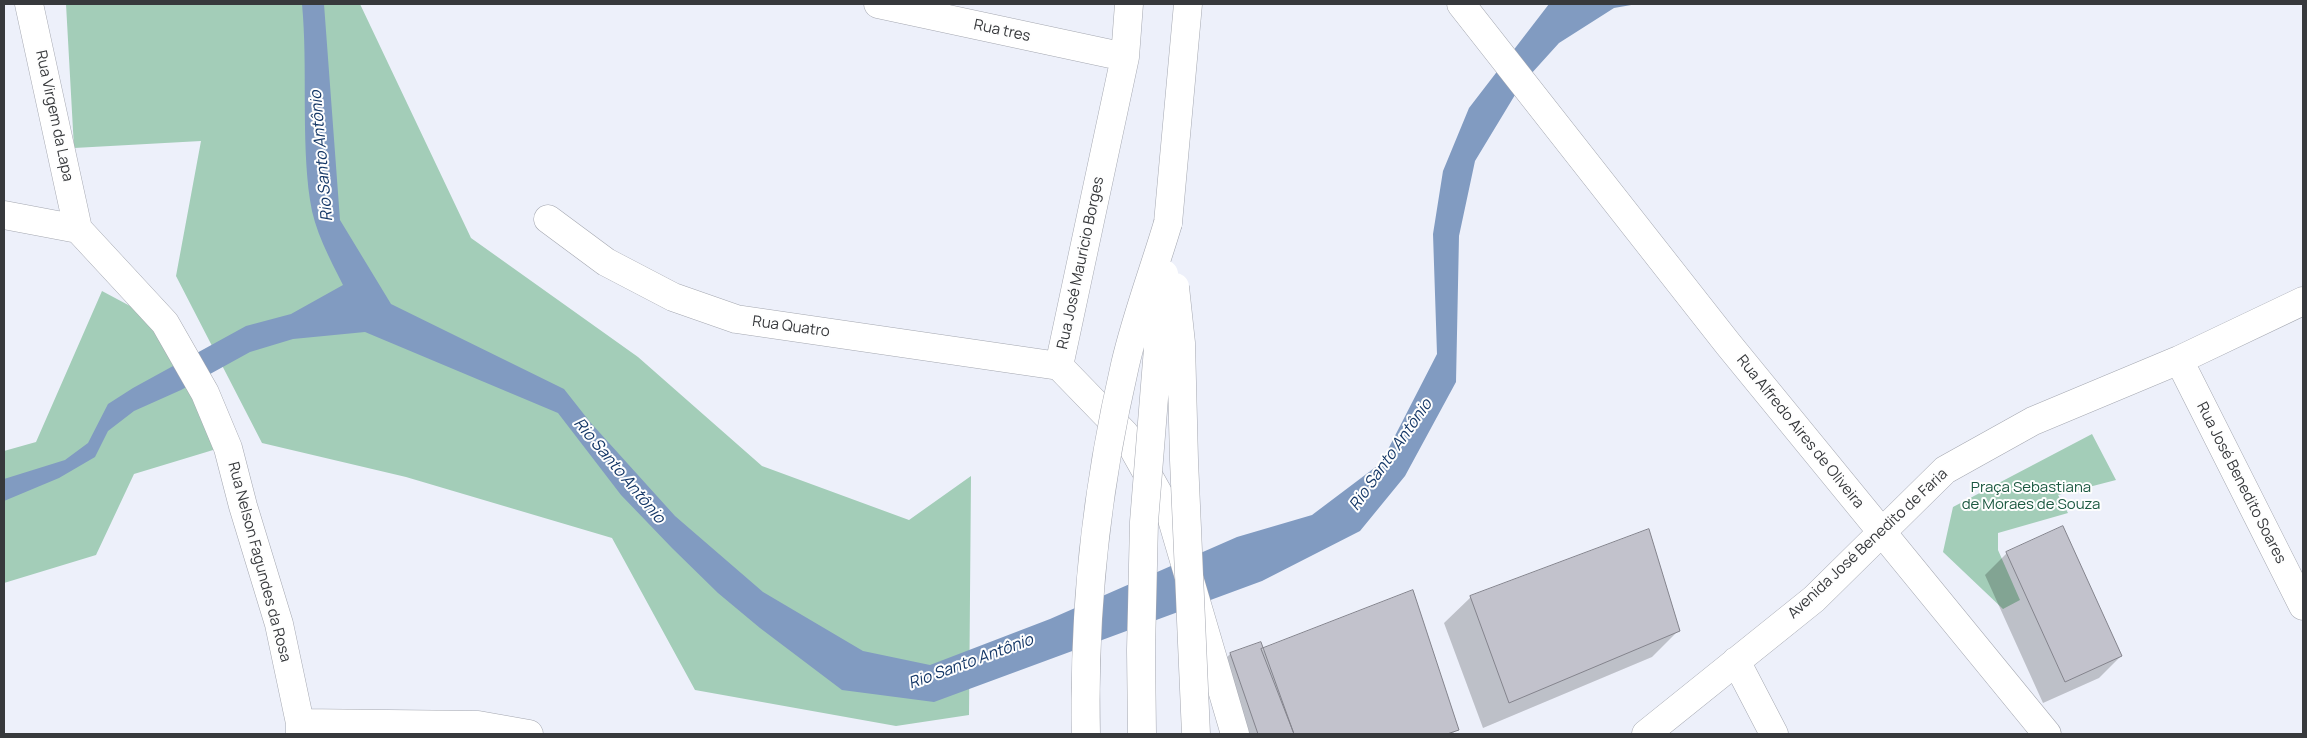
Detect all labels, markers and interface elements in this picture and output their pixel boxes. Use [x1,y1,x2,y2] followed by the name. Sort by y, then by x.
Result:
[972,16,1032,46] street label: Rua tres
[31,49,77,183] street label: Rua Virgem da Lapa
[307,90,337,222] water label: Rio Santo Antônio
[1054,175,1108,351] street label: Rua José Mauricio Borges
[751,313,831,341] street label: Rua Quatro
[1733,352,1867,512] street label: Rua Alfredo Aires de Oliveira
[1345,396,1437,514] water label: Rio Santo Antônio
[2192,399,2290,567] street label: Rua José Benedito Soares
[569,415,669,527] water label: Rio Santo Antônio
[224,460,294,664] street label: Rua Nelson Fagundes da Rosa
[1784,465,1952,623] street label: Avenida José Benedito de Faria
[1962,479,2100,514] park label: Praça Sebastiana de Moraes de Souza
[906,631,1036,693] water label: Rio Santo Antônio

